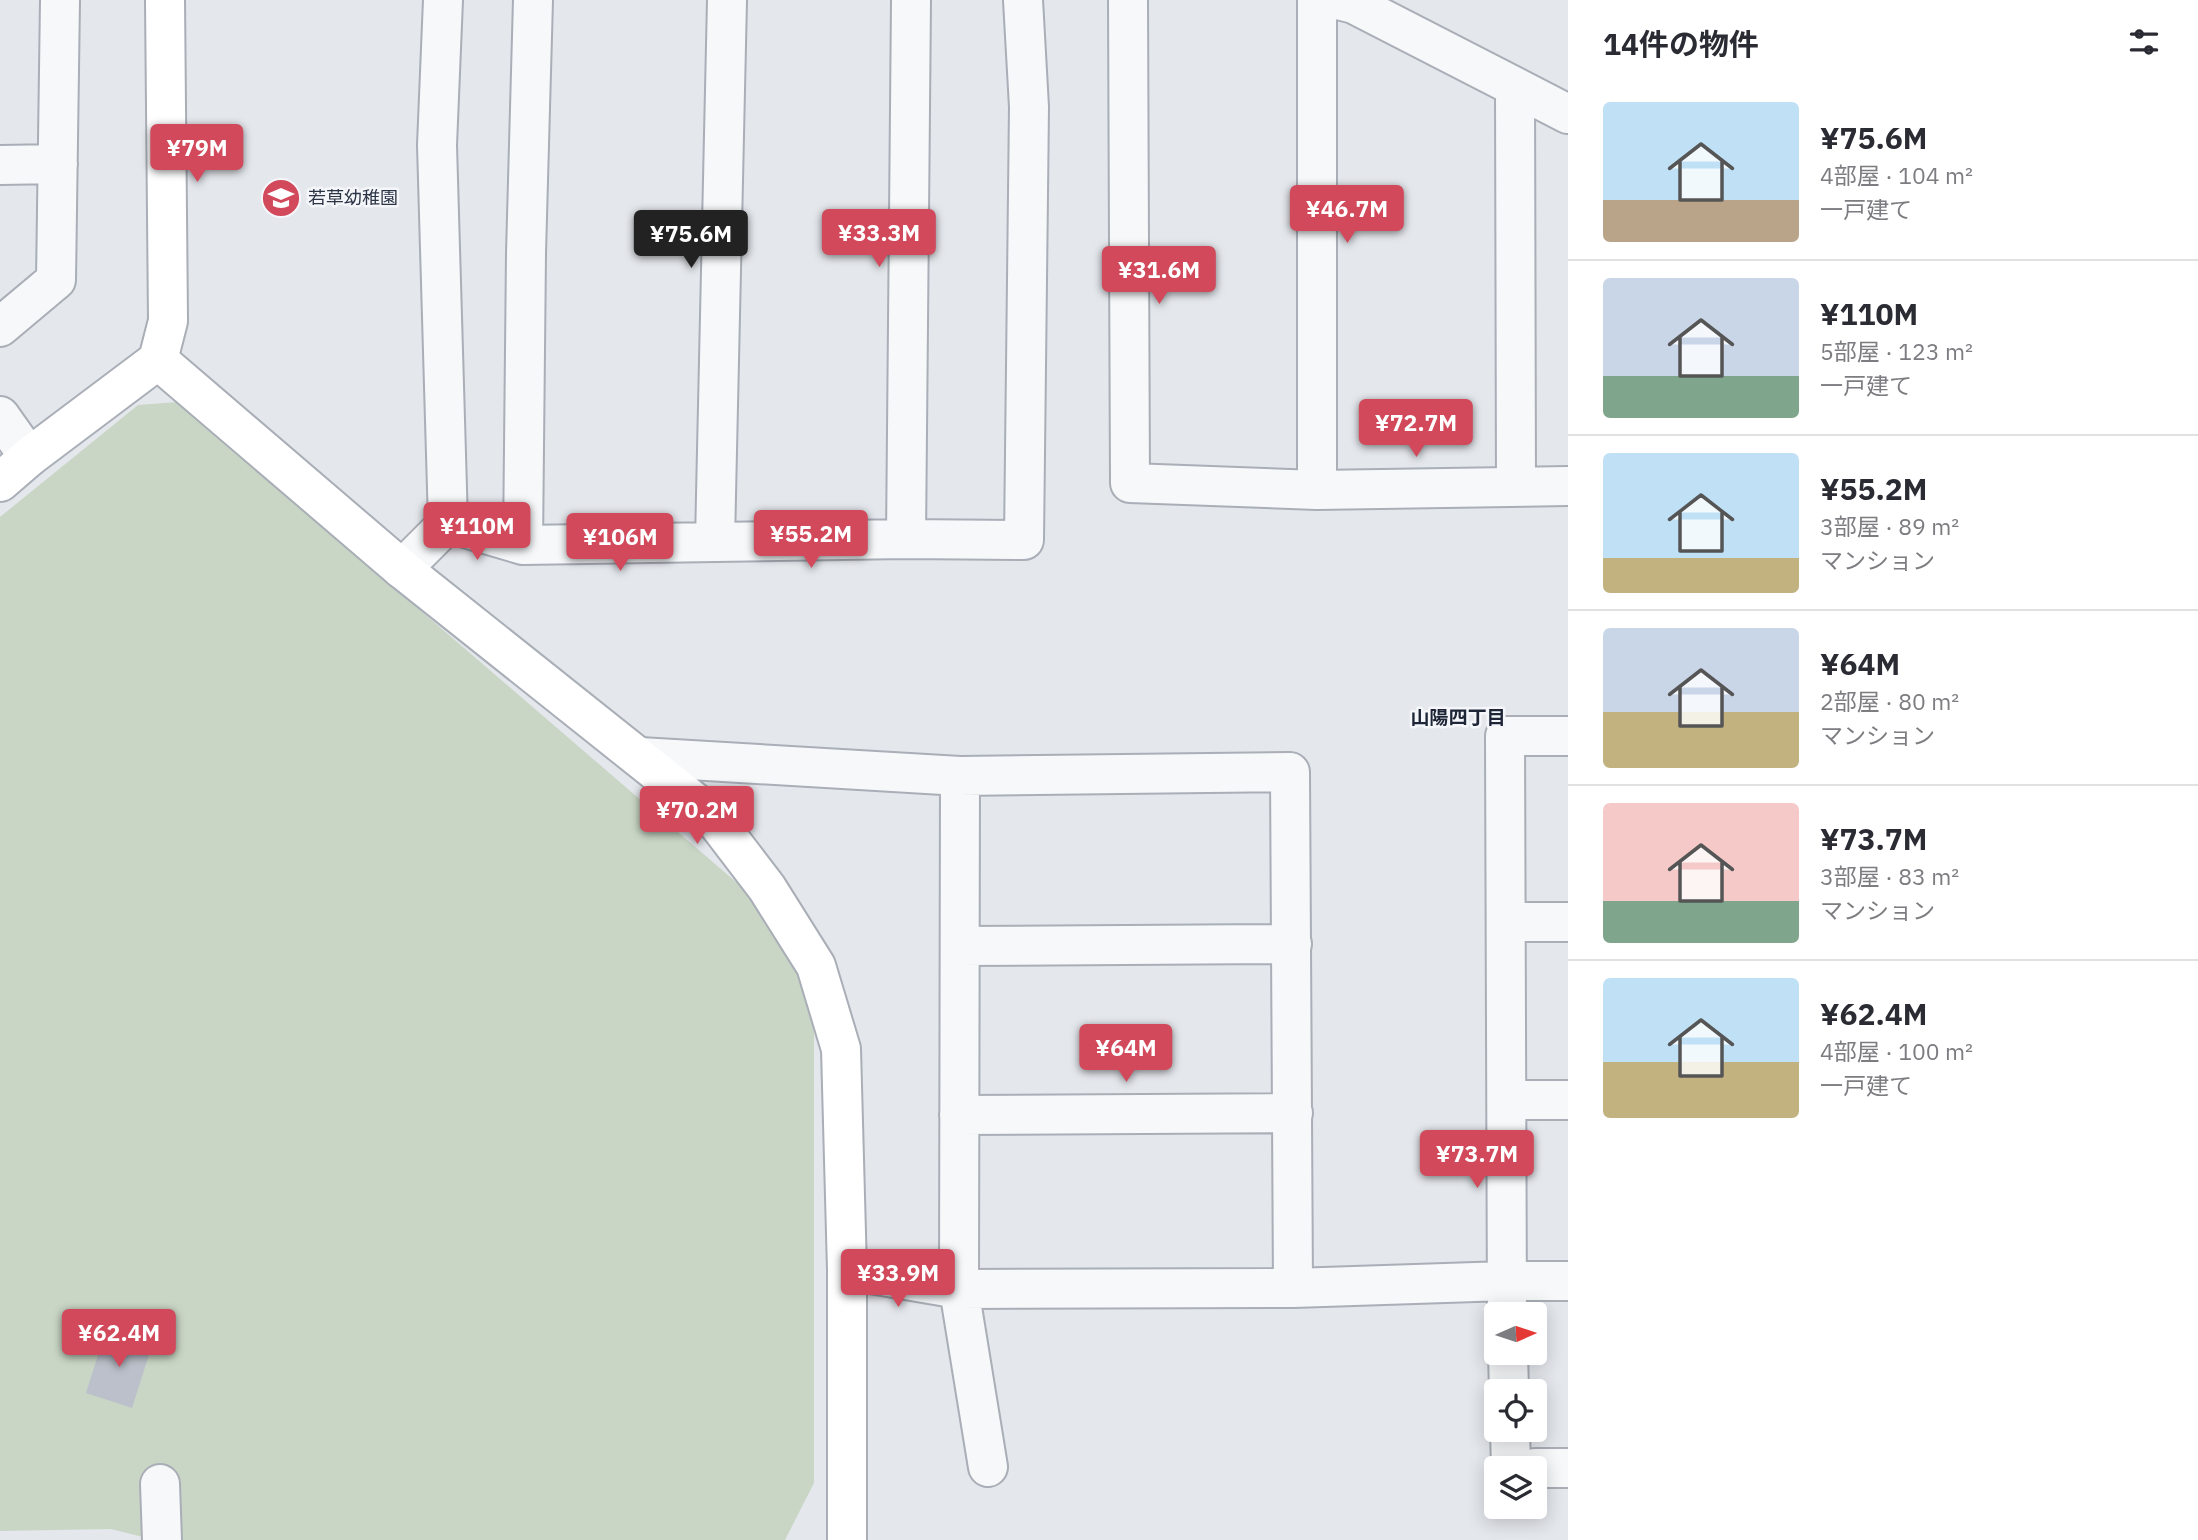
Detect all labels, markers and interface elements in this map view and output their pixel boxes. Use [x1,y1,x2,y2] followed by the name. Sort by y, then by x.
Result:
[2125,23,2163,61] icon: filters
[1603,24,1759,63] text: 14件の物件
[1820,118,1927,157] text: ¥75.6M
[156,124,238,184] pin: ¥79M
[1659,130,1743,214] icon: home
[166,132,228,162] text: ¥79M
[1820,160,1973,190] text: 4部屋 · 104 m²
[260,177,302,219] school or university icon: 若草幼稚園
[308,186,398,209] place label: 若草幼稚園
[1290,186,1404,245] pin: ¥46.7M
[1306,193,1388,223] text: ¥46.7M
[1820,194,1912,224] text: 一戸建て
[634,210,748,270] pin: ¥75.6M
[822,210,936,269] pin: ¥33.3M
[838,217,920,247] text: ¥33.3M
[650,218,732,248] text: ¥75.6M
[1102,246,1216,306] pin: ¥31.6M
[1118,254,1200,284] text: ¥31.6M
[1820,294,1918,333] text: ¥110M
[1659,306,1743,390] icon: home
[1820,336,1973,366] text: 5部屋 · 123 m²
[1820,370,1912,400] text: 一戸建て
[1359,400,1473,459] pin: ¥72.7M
[1375,407,1457,437] text: ¥72.7M
[1820,469,1927,508] text: ¥55.2M
[1659,481,1743,565] icon: home
[428,503,526,562] pin: ¥110M
[439,510,515,540] text: ¥110M
[754,510,868,570] pin: ¥55.2M
[1820,511,1959,541] text: 3部屋 · 89 m²
[571,514,669,573] pin: ¥106M
[770,518,852,548] text: ¥55.2M
[582,521,658,551] text: ¥106M
[1820,545,1935,575] text: マンション
[1820,644,1900,683] text: ¥64M
[1659,656,1743,740] icon: home
[1820,686,1959,716] text: 2部屋 · 80 m²
[1410,705,1506,729] district label: 山陽四丁目
[1820,720,1935,750] text: マンション
[640,786,754,846] pin: ¥70.2M
[656,794,738,824] text: ¥70.2M
[1820,819,1927,858] text: ¥73.7M
[1659,831,1743,915] icon: home
[1820,861,1959,891] text: 3部屋 · 83 m²
[1820,895,1935,925] text: マンション
[1820,994,1927,1033] text: ¥62.4M
[1659,1006,1743,1090] icon: home
[1085,1024,1167,1084] pin: ¥64M
[1095,1032,1157,1062] text: ¥64M
[1820,1036,1973,1066] text: 4部屋 · 100 m²
[1820,1070,1912,1100] text: 一戸建て
[1420,1130,1534,1190] pin: ¥73.7M
[1436,1138,1518,1168] text: ¥73.7M
[841,1250,955,1309] pin: ¥33.9M
[857,1257,939,1287] text: ¥33.9M
[1484,1302,1547,1365] north arrow
[1484,1302,1547,1519] map controls
[62,1310,176,1369] pin: ¥62.4M
[78,1317,160,1347] text: ¥62.4M
[1484,1379,1547,1442] button: locate
[1484,1456,1547,1519] button: layers

